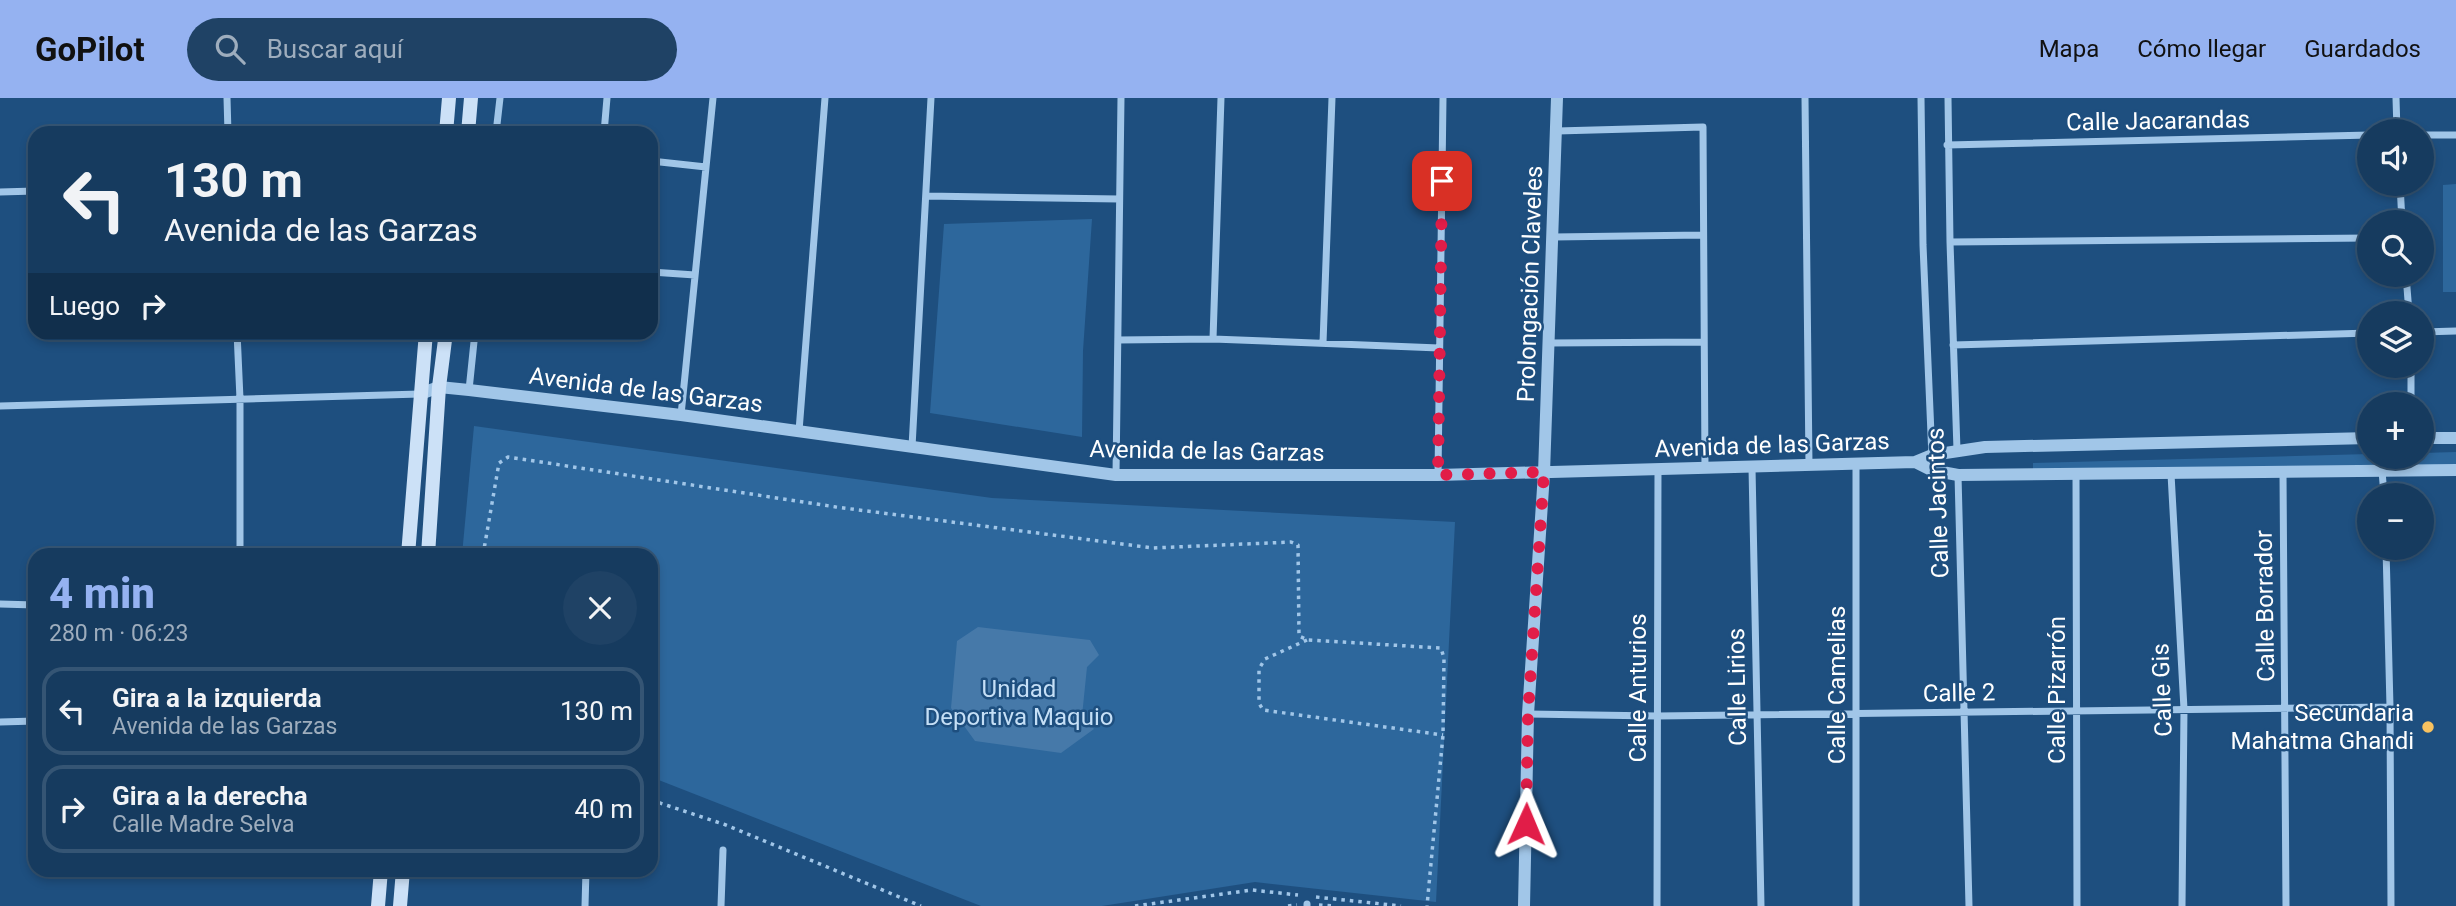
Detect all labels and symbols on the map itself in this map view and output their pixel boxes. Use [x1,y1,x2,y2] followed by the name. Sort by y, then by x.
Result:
[2066,105,2250,137] street label: Calle Jacarandas
[1412,151,1472,211] pin
[1512,165,1548,403] street label: Prolongación Claveles
[528,362,764,418] street label: Avenida de las Garzas
[1654,427,1890,463] street label: Avenida de las Garzas
[1921,427,1955,579] street label: Calle Jacintos
[1089,435,1325,467] street label: Avenida de las Garzas
[2250,530,2280,682] street label: Calle Borrador
[1823,606,1851,764] street label: Calle Camelias
[1624,613,1652,763] street label: Calle Anturios
[2043,616,2071,764] street label: Calle Pizarrón
[1722,628,1752,746] street label: Calle Lirios
[2146,643,2178,737] street label: Calle Gis
[925,675,1113,731] park label: Unidad Deportiva Maquio
[1923,678,1995,708] street label: Calle 2
[2231,699,2414,755] place label: Secundaria Mahatma Ghandi
[2420,719,2436,735] marker: Secundaria Mahatma Ghandi
[1489,787,1563,861] position arrow

